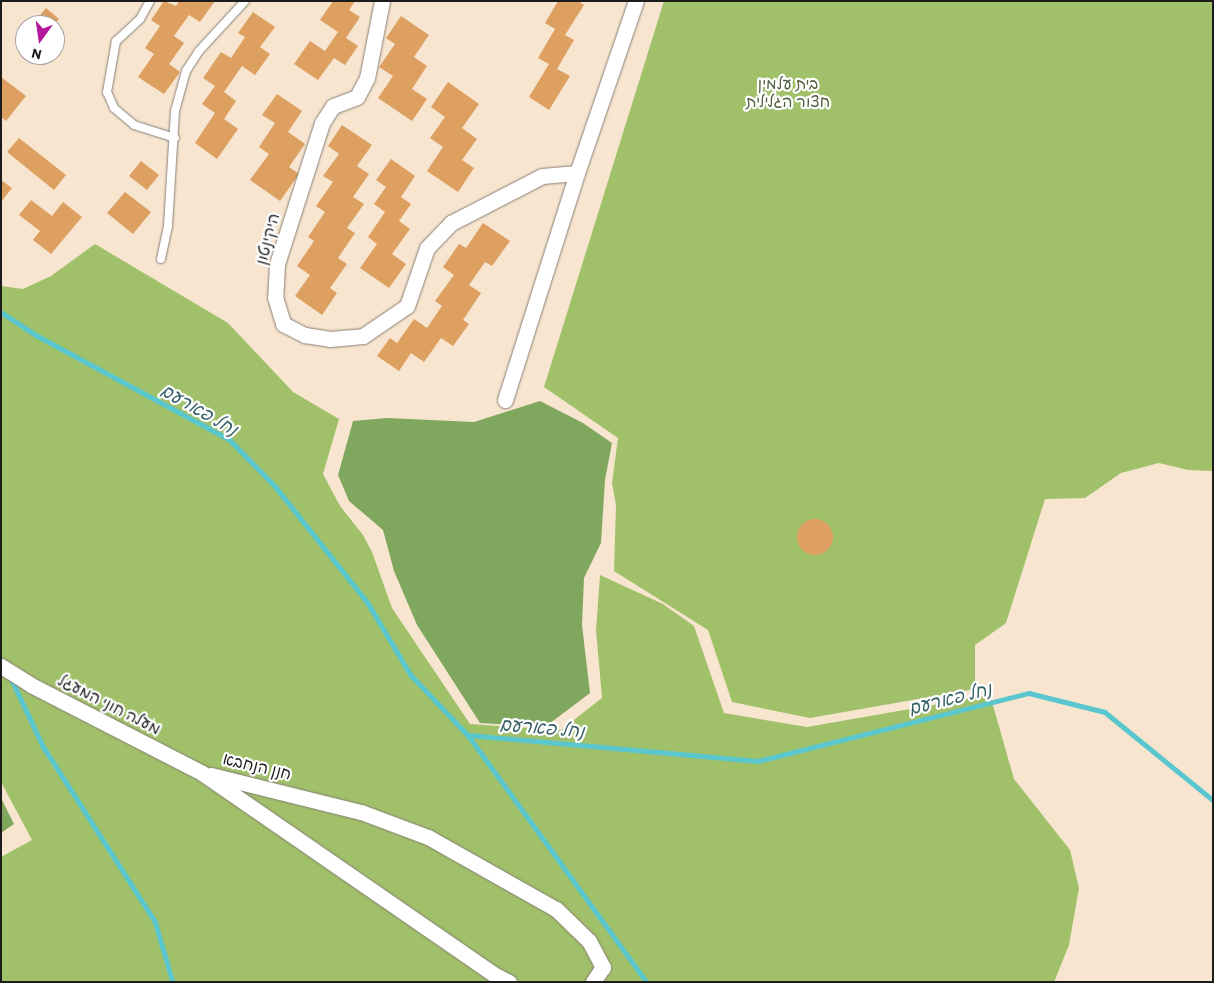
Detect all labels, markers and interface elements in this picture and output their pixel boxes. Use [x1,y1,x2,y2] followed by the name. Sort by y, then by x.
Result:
[15,15,65,65] north arrow
[30,45,43,63] text: N
[746,74,830,112] park label: בית עלמין חצור הגלילית
[252,211,284,267] street label: היקינטון
[157,379,241,441] water label: נחל פארעם
[54,671,164,739] street label: מעלה חוני המעגל
[906,678,994,720] water label: נחל פארעם
[499,714,585,742] water label: נחל פארעם
[221,750,293,784] street label: חנן הנחבא

